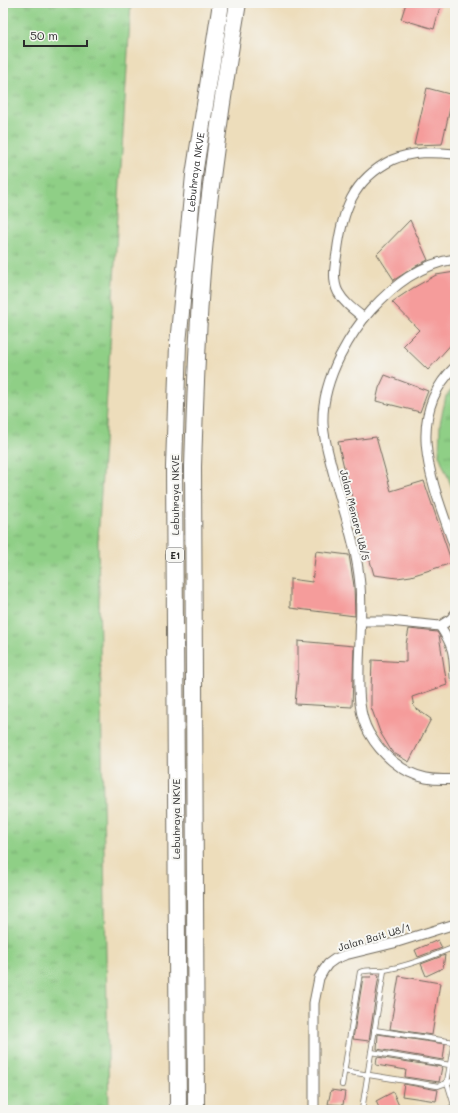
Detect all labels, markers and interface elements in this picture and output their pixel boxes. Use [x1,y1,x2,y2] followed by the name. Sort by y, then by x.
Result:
[24,22,87,48] scale bar
[30,27,58,43] text: 50 m
[184,131,208,213] street label: Lebuhraya NKVE
[168,455,182,535] street label: Lebuhraya NKVE
[337,468,373,562] street label: Jalan Menara U8/5
[166,548,184,562] road number: E1
[169,779,183,859] street label: Lebuhraya NKVE
[336,920,412,954] street label: Jalan Bait U8/1

